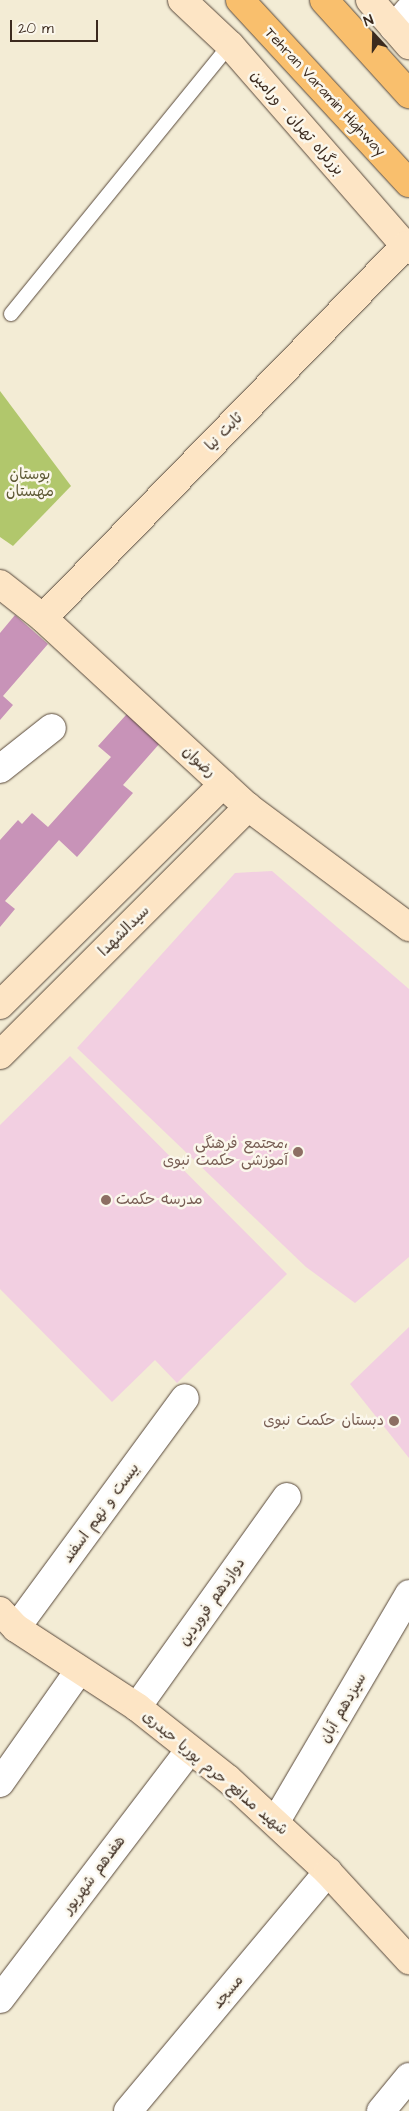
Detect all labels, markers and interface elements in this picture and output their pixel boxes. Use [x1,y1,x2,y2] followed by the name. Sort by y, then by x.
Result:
[12,10,100,42] scale bar
[349,10,399,60] north arrow
[361,10,376,32] text: N
[18,18,54,39] text: 20 m
[261,24,389,160] street label: Tehran Varamin Highway
[247,67,347,179] street label: بزرگراه تهران - ورامین
[202,409,246,455] street label: ثابت نیا
[6,465,54,500] park label: بوستان مهستان
[179,742,219,782] street label: رضوان
[95,902,153,960] street label: سیدالشهدا
[163,1134,288,1169] place label: مجتمع‌ فرهنگی، آموزشی حکمت نبوی
[292,1146,304,1158] marker: مجتمع‌ فرهنگی، آموزشی حکمت نبوی
[116,1191,203,1209] place label: مدرسه حکمت
[100,1194,112,1206] marker: مدرسه حکمت
[263,1412,384,1430] place label: دبستان حکمت نبوی
[388,1415,400,1427] marker: دبستان حکمت نبوی
[59,1460,143,1566] street label: بیست و نهم اسفند
[175,1555,249,1649] street label: دوازدهم فروردین
[316,1670,370,1746] street label: سیزدهم آبان
[139,1707,291,1839] street label: شهید مدافع حرم پوریا حیدری
[59,1832,129,1918] street label: هفدهم شهریور
[209,1971,247,2013] street label: مسجد

